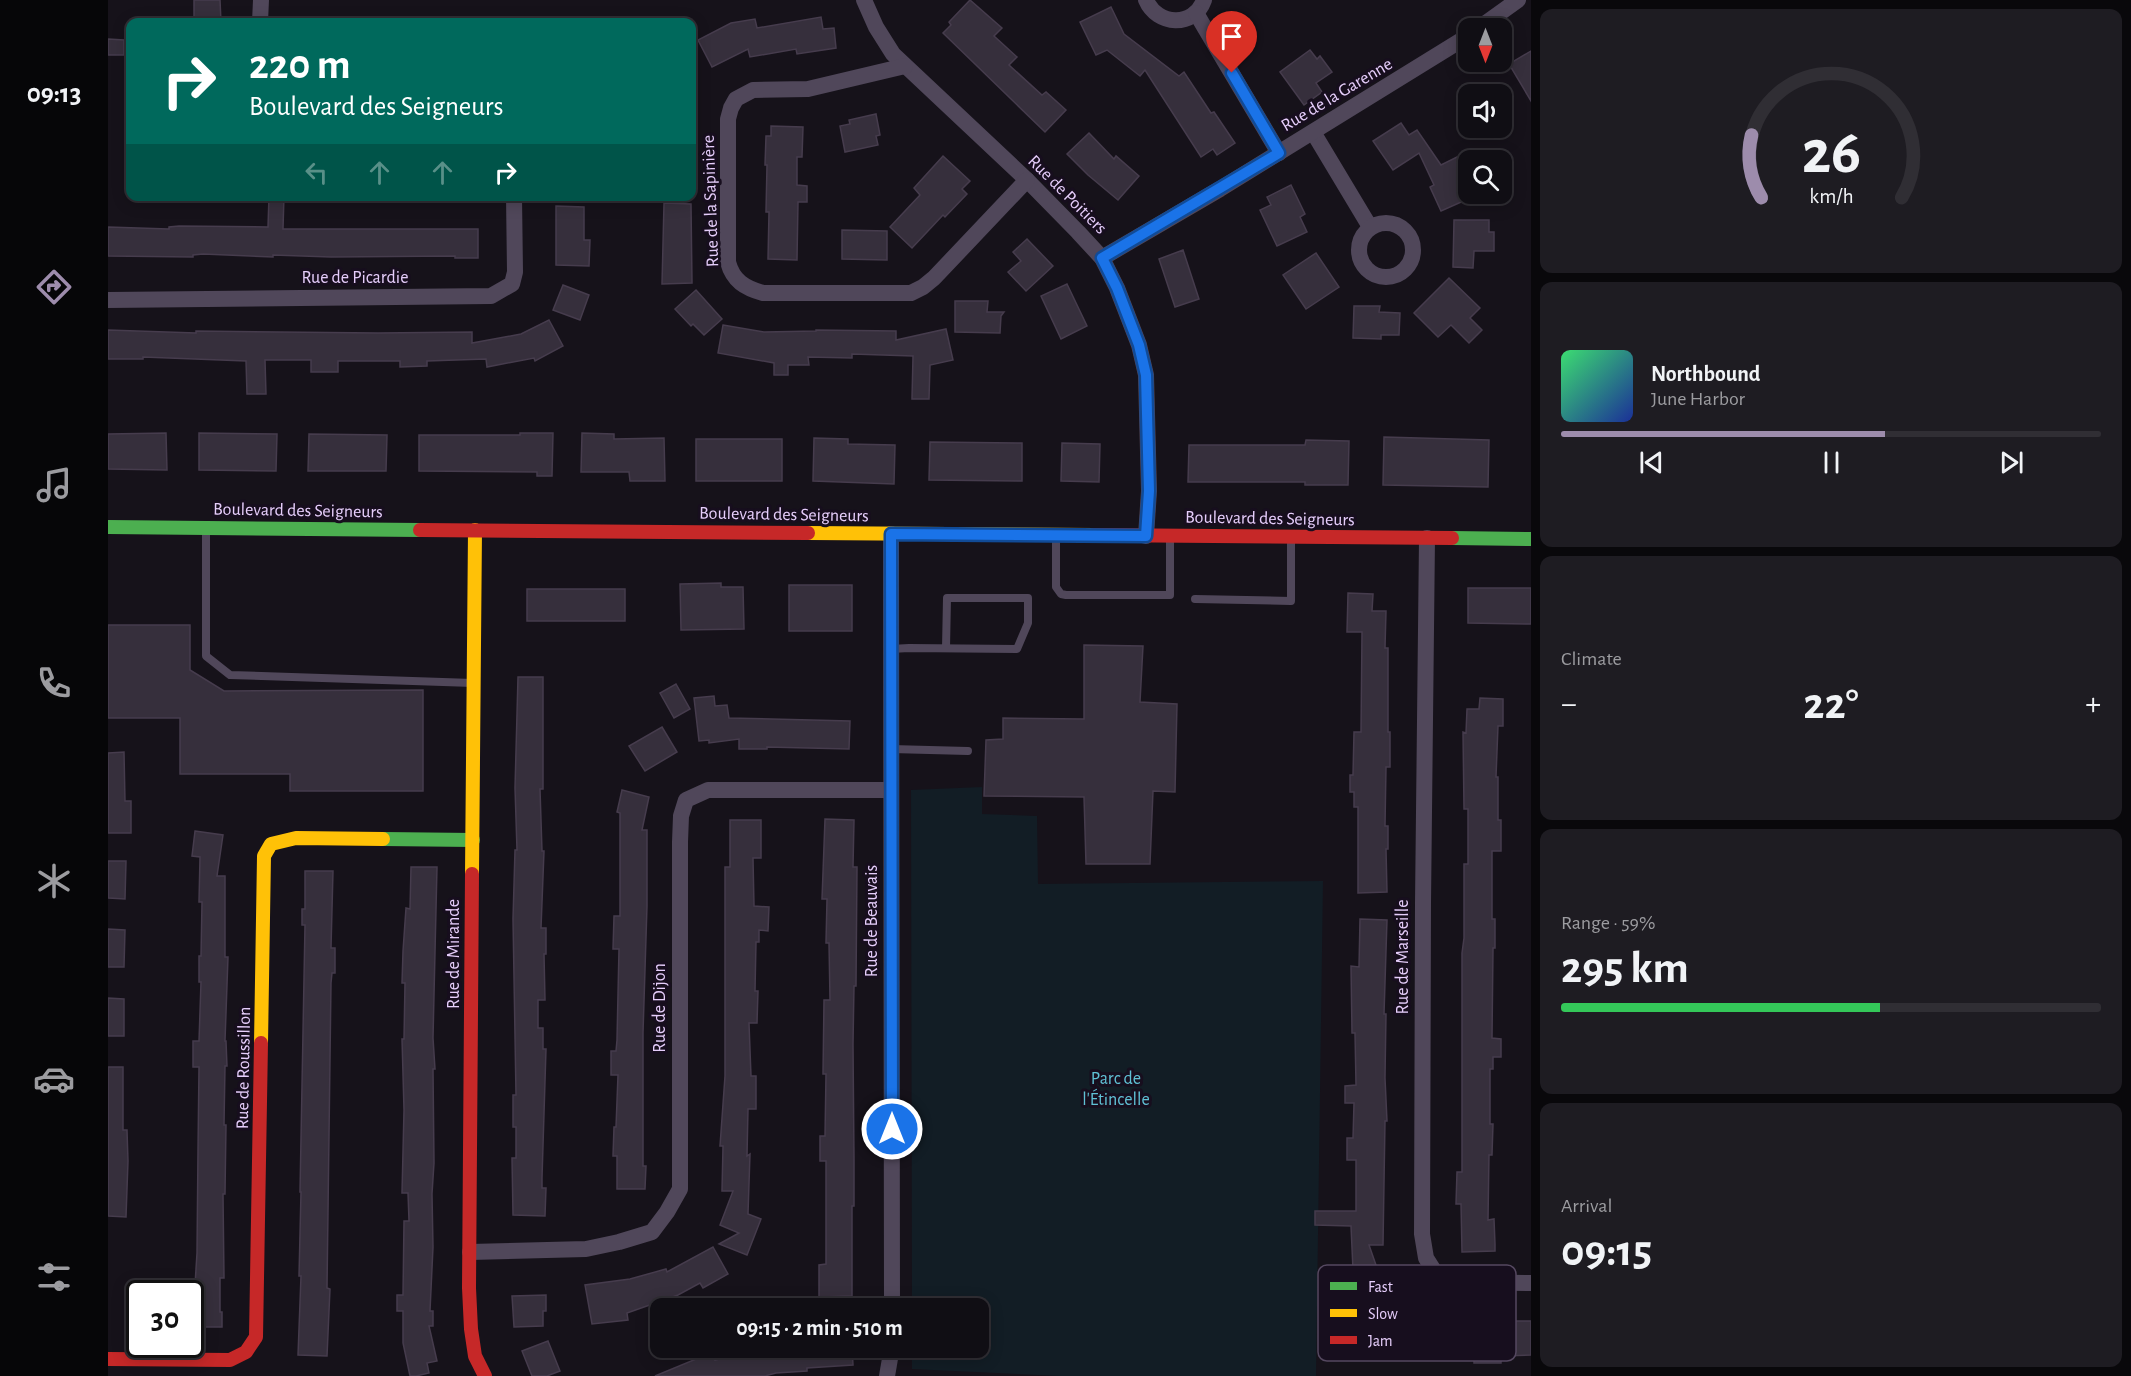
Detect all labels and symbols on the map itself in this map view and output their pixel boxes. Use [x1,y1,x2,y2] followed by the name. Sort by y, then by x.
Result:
[1206,11,1257,73] pin
[1458,18,1512,72] north arrow
[1278,55,1396,135] street label: Rue de la Garenne
[700,135,722,267] street label: Rue de la Sapinière
[1024,152,1110,238] street label: Rue de Poitiers
[301,269,409,287] street label: Rue de Picardie
[213,501,383,521] street label: Boulevard des Seigneurs
[699,505,869,525] street label: Boulevard des Seigneurs
[1185,509,1355,529] street label: Boulevard des Seigneurs
[863,865,881,977] street label: Rue de Beauvais
[445,899,463,1009] street label: Rue de Mirande
[1394,899,1412,1015] street label: Rue de Marseille
[651,963,669,1053] street label: Rue de Dijon
[234,1007,254,1129] street label: Rue de Roussillon
[1082,1070,1150,1109] park label: Parc de l'Étincelle
[860,1097,924,1161] position arrow
[1318,1265,1516,1361] legend
[1368,1279,1393,1295] text: Fast
[126,1280,204,1358] speed limit sign: 30
[1368,1306,1398,1322] text: Slow
[1368,1333,1393,1349] text: Jam

